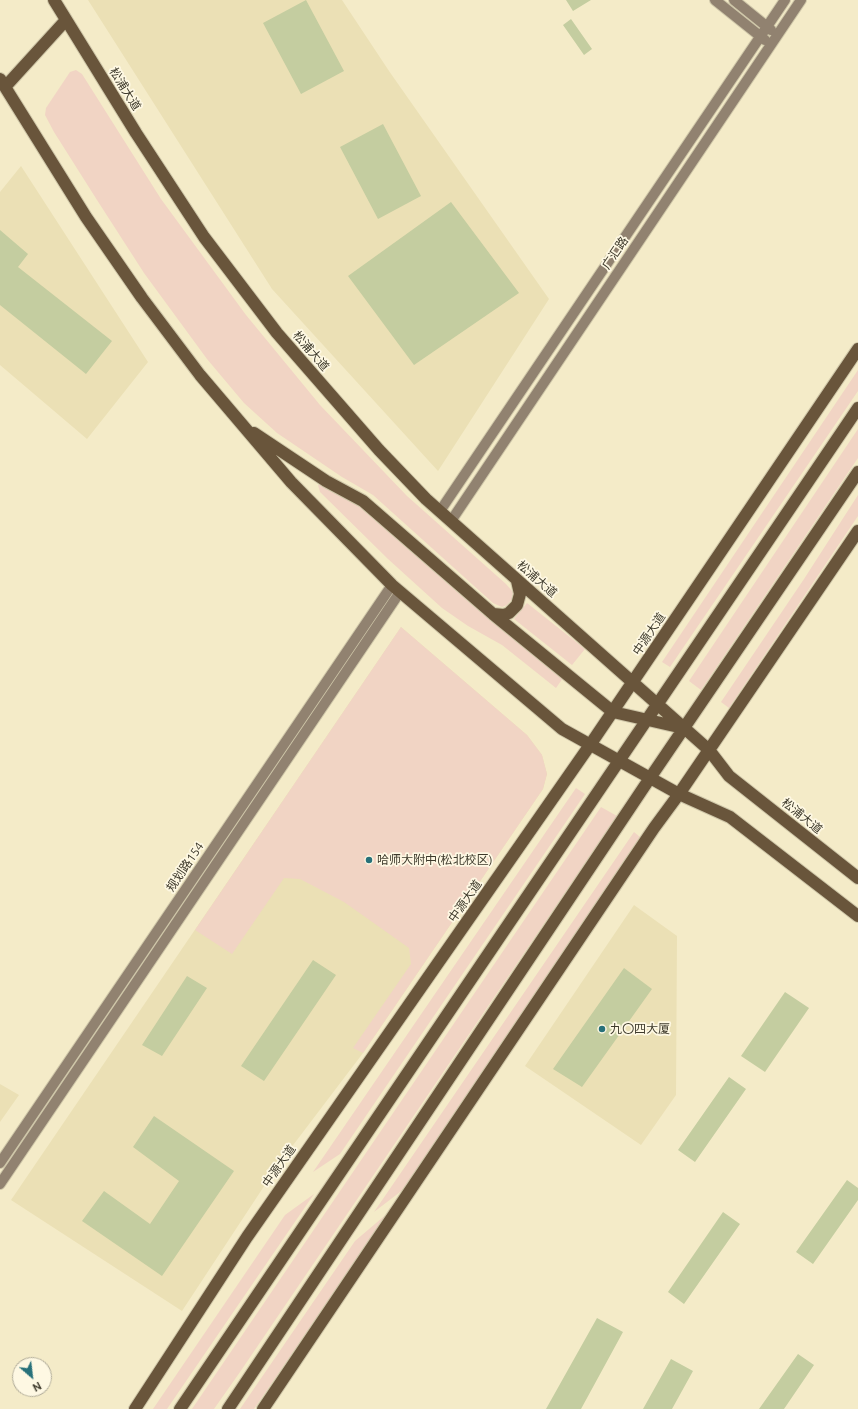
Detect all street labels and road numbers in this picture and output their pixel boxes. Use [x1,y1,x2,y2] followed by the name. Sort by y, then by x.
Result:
[106,65,144,113] street label: 松浦大道
[599,234,631,272] street label: 广汇路
[290,328,332,374] street label: 松浦大道
[514,558,560,600] street label: 松浦大道
[630,610,668,658] street label: 中源大道
[779,795,825,837] street label: 松浦大道
[163,840,207,894] street label: 规划路154
[445,877,485,925] street label: 中源大道
[259,1142,299,1190] street label: 中源大道

